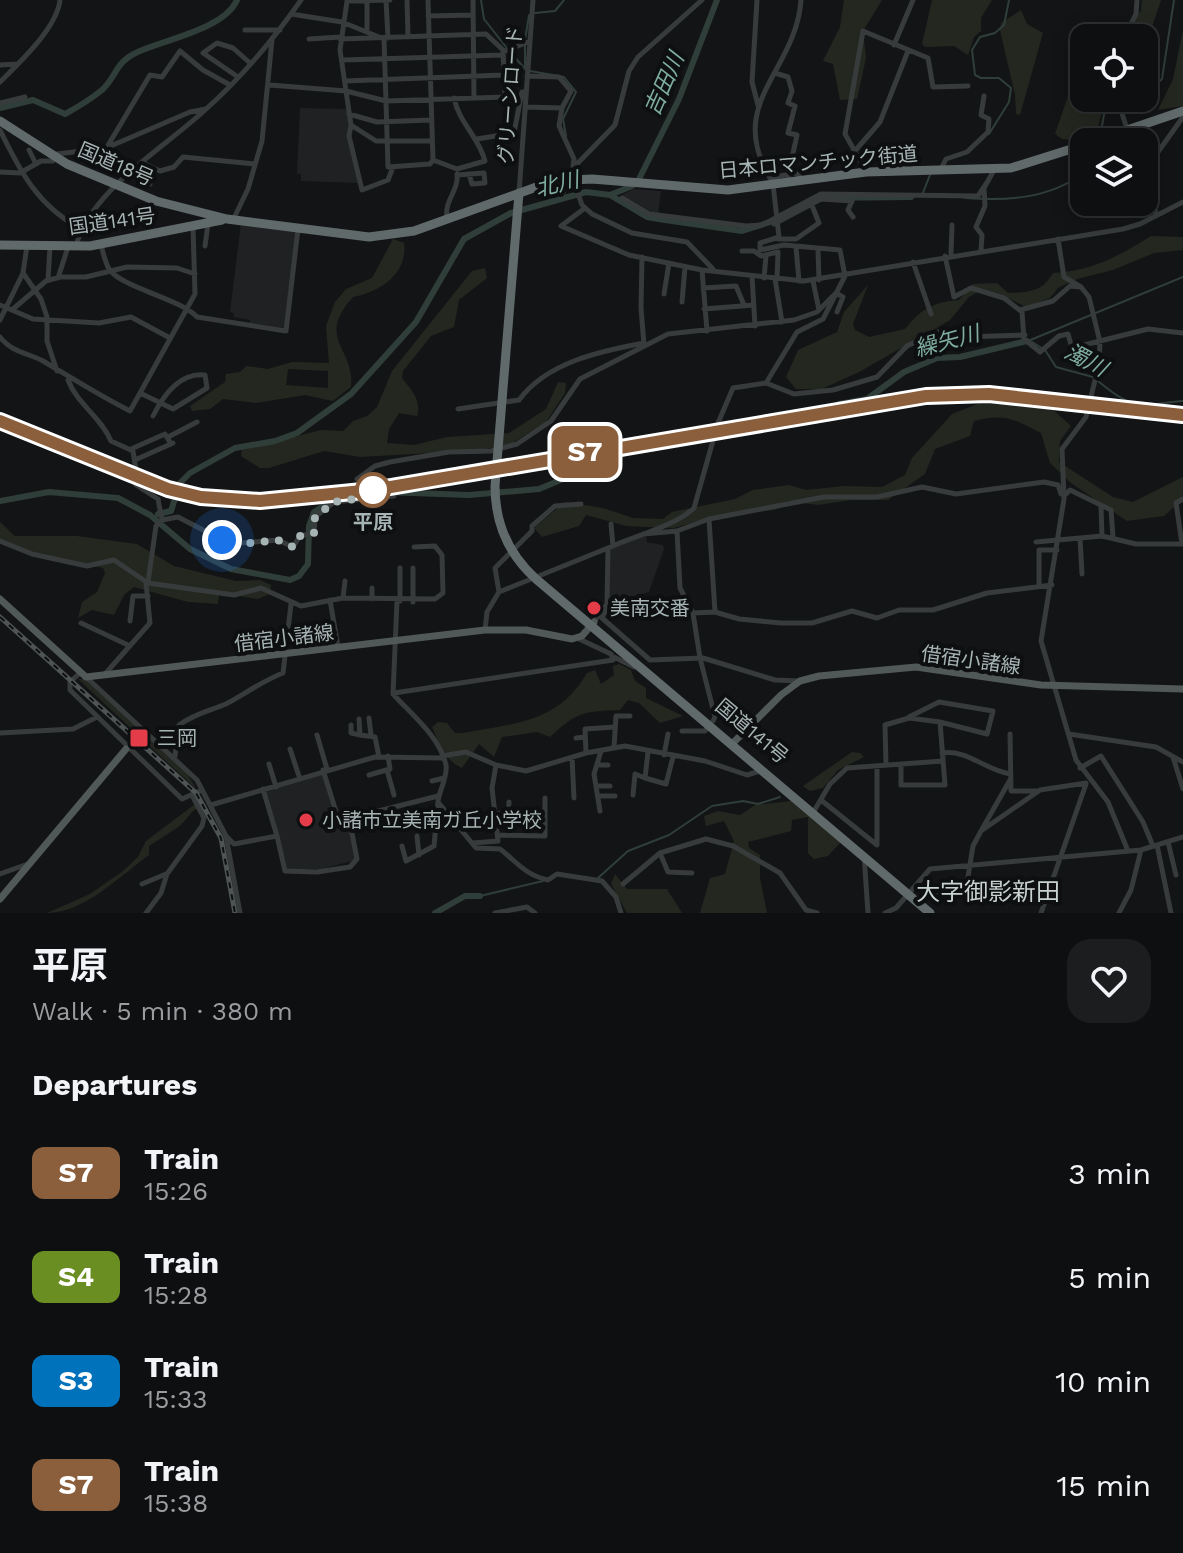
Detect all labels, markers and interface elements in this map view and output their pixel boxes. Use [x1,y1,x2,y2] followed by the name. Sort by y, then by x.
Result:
[1070,24,1158,216] map controls
[1070,24,1158,112] button: locate
[493,25,527,165] street label: グリーンロード
[639,47,690,119] water label: 吉田川
[1070,128,1158,216] button: layers
[74,137,158,191] street label: 国道18号
[717,141,919,183] street label: 日本ロマンチック街道
[533,166,583,201] water label: 北川
[67,203,157,239] street label: 国道141号
[912,320,984,362] water label: 繰矢川
[1061,339,1113,382] water label: 濁川
[549,426,621,478] line badge: S7
[567,435,603,468] text: S7
[356,473,390,507] marker: 平原
[353,510,393,534] place label: 平原
[202,520,242,560] your location
[610,596,690,620] place label: 美南交番
[585,599,603,617] marker: 美南交番
[233,620,335,656] street label: 借宿小諸線
[920,641,1022,679] street label: 借宿小諸線
[711,694,793,768] street label: 国道141号
[157,726,197,750] place label: 三岡
[128,727,150,749] marker: 三岡
[322,808,542,832] place label: 小諸市立美南ガ丘小学校
[297,811,315,829] marker: 小諸市立美南ガ丘小学校
[916,878,1060,906] district label: 大字御影新田
[1067,939,1151,1023] button: heart
[32,944,108,988] text: 平原
[32,996,293,1026] text: Walk · 5 min · 380 m
[32,1067,197,1102] text: Departures
[144,1141,219,1176] text: Train
[58,1156,94,1189] text: S7
[1068,1156,1151,1191] text: 3 min
[144,1176,208,1206] text: 15:26
[144,1245,219,1280] text: Train
[58,1260,94,1293] text: S4
[1068,1260,1151,1295] text: 5 min
[144,1280,208,1310] text: 15:28
[144,1349,219,1384] text: Train
[59,1364,93,1397] text: S3
[1055,1364,1151,1399] text: 10 min
[144,1384,207,1414] text: 15:33
[144,1453,219,1488] text: Train
[58,1468,94,1501] text: S7
[1056,1468,1151,1503] text: 15 min
[144,1488,208,1518] text: 15:38

